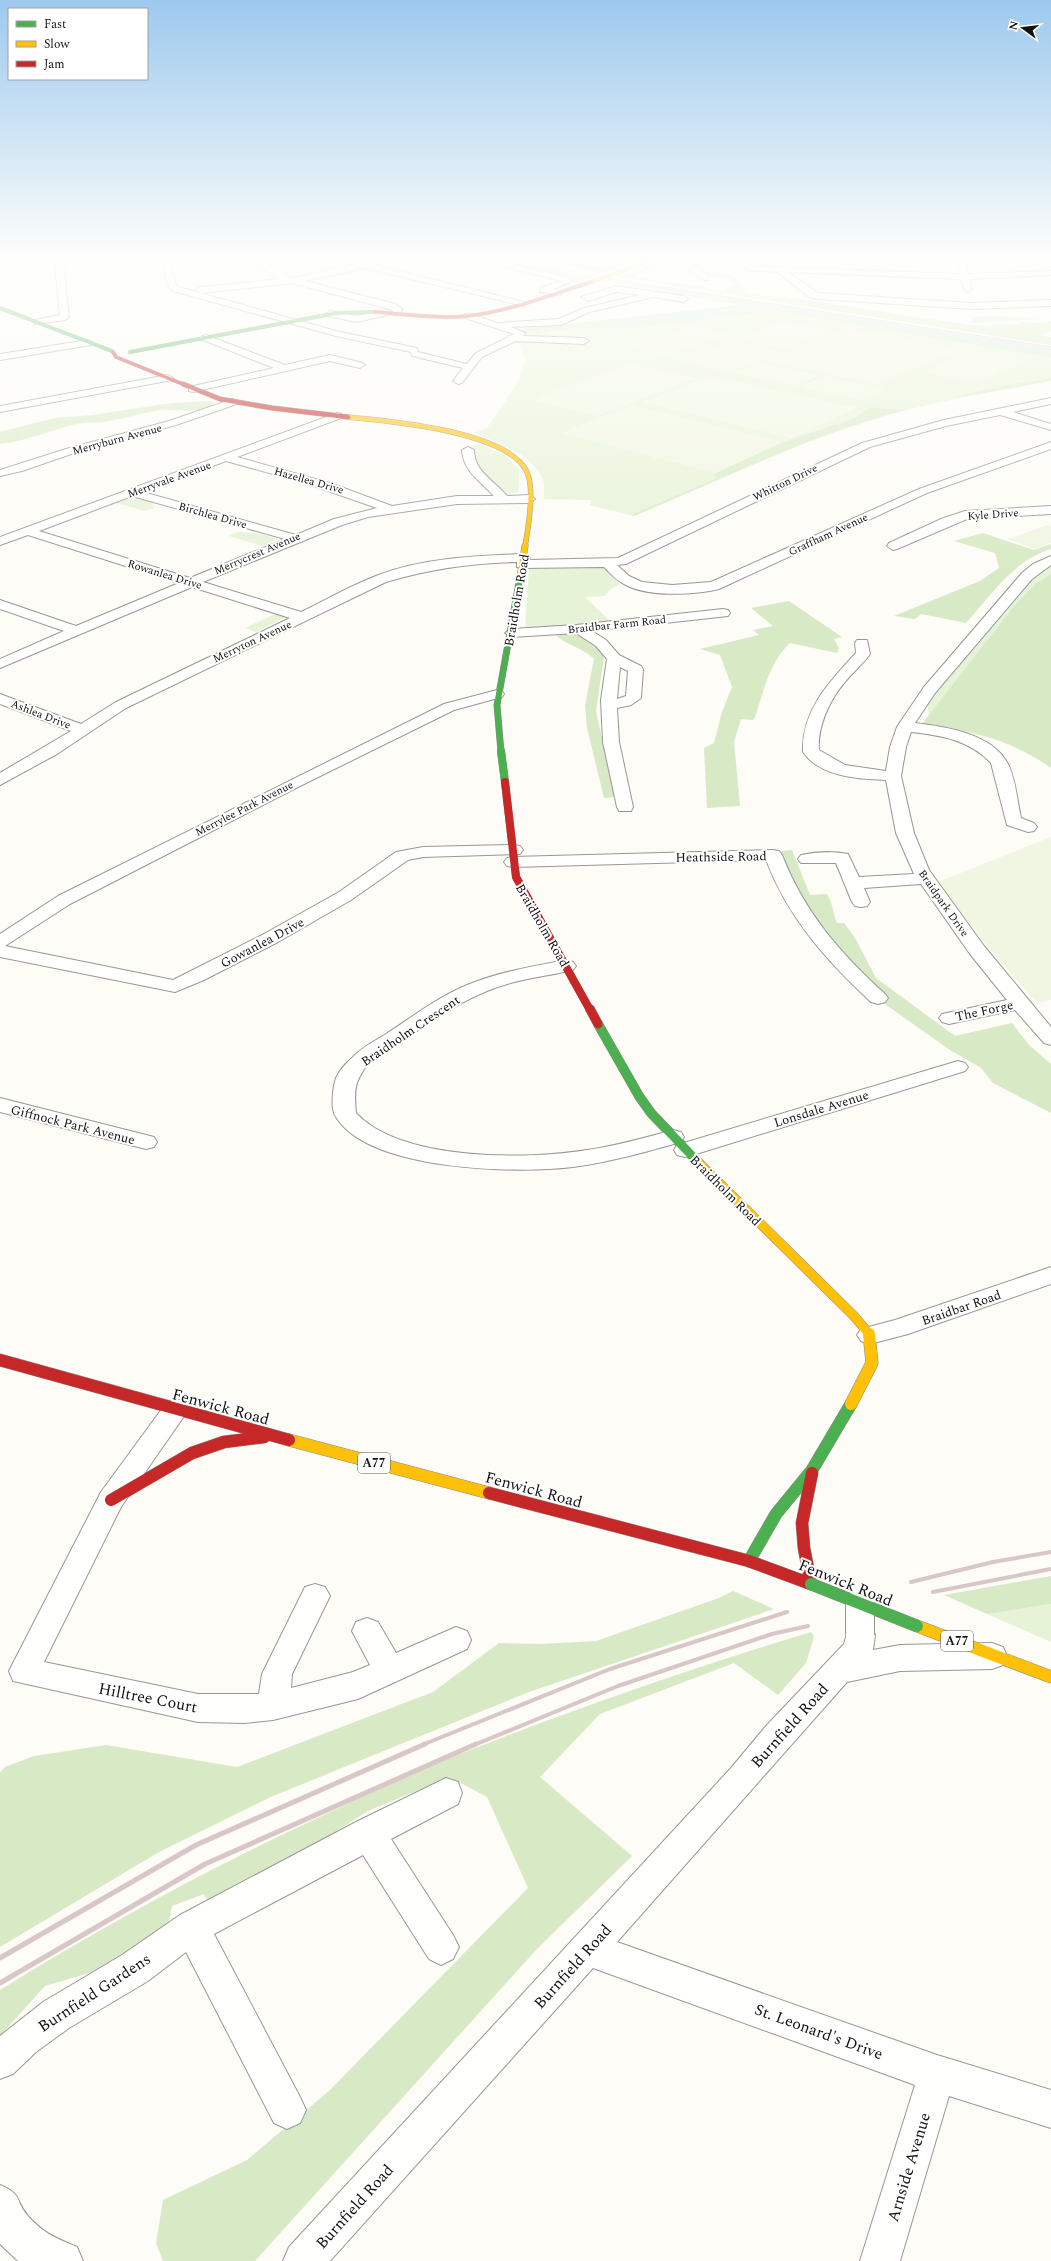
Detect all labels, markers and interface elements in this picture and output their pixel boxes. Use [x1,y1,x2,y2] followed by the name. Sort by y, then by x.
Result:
[8,8,148,80] legend
[1003,8,1043,48] north arrow
[44,15,66,34] text: Fast
[1004,19,1023,32] text: N
[44,35,70,54] text: Slow
[44,55,65,74] text: Jam
[70,419,164,460] street label: Merryburn Avenue
[125,456,213,503] street label: Merryvale Avenue
[750,459,821,506] street label: Whitton Drive
[272,462,346,499] street label: Hazellea Drive
[177,498,249,533] street label: Birchlea Drive
[967,504,1019,525] street label: Kyle Drive
[786,509,871,560] street label: Graffham Avenue
[211,528,303,579] street label: Merrycrest Avenue
[499,552,535,648] street label: Braidholm Road
[126,555,204,594] street label: Rowanlea Drive
[567,611,667,638] street label: Braidbar Farm Road
[210,616,294,667] street label: Merryton Avenue
[8,695,73,734] street label: Ashlea Drive
[192,776,296,841] street label: Merrylee Park Avenue
[675,846,767,868] street label: Heathside Road
[914,866,973,940] street label: Braidpark Drive
[510,880,574,971] street label: Braidholm Road
[217,912,308,973] street label: Gowanlea Drive
[357,990,464,1071] street label: Braidholm Crescent
[953,995,1015,1027] street label: The Forge
[771,1085,871,1133] street label: Lonsdale Avenue
[9,1100,137,1150] street label: Giffnock Park Avenue
[685,1151,765,1231] street label: Braidholm Road
[919,1285,1004,1331] street label: Braidbar Road
[169,1382,272,1432] street label: Fenwick Road
[358,1453,390,1473] road number: A77
[482,1465,585,1515] street label: Fenwick Road
[795,1553,897,1613] street label: Fenwick Road
[941,1631,973,1651] road number: A77
[96,1677,200,1719] street label: Hilltree Court
[745,1678,835,1773] street label: Burnfield Road
[528,1919,618,2014] street label: Burnfield Road
[33,1947,156,2038] street label: Burnfield Gardens
[751,1998,886,2066] street label: St. Leonard's Drive
[881,2110,937,2225] street label: Arnside Avenue
[310,2159,400,2254] street label: Burnfield Road

